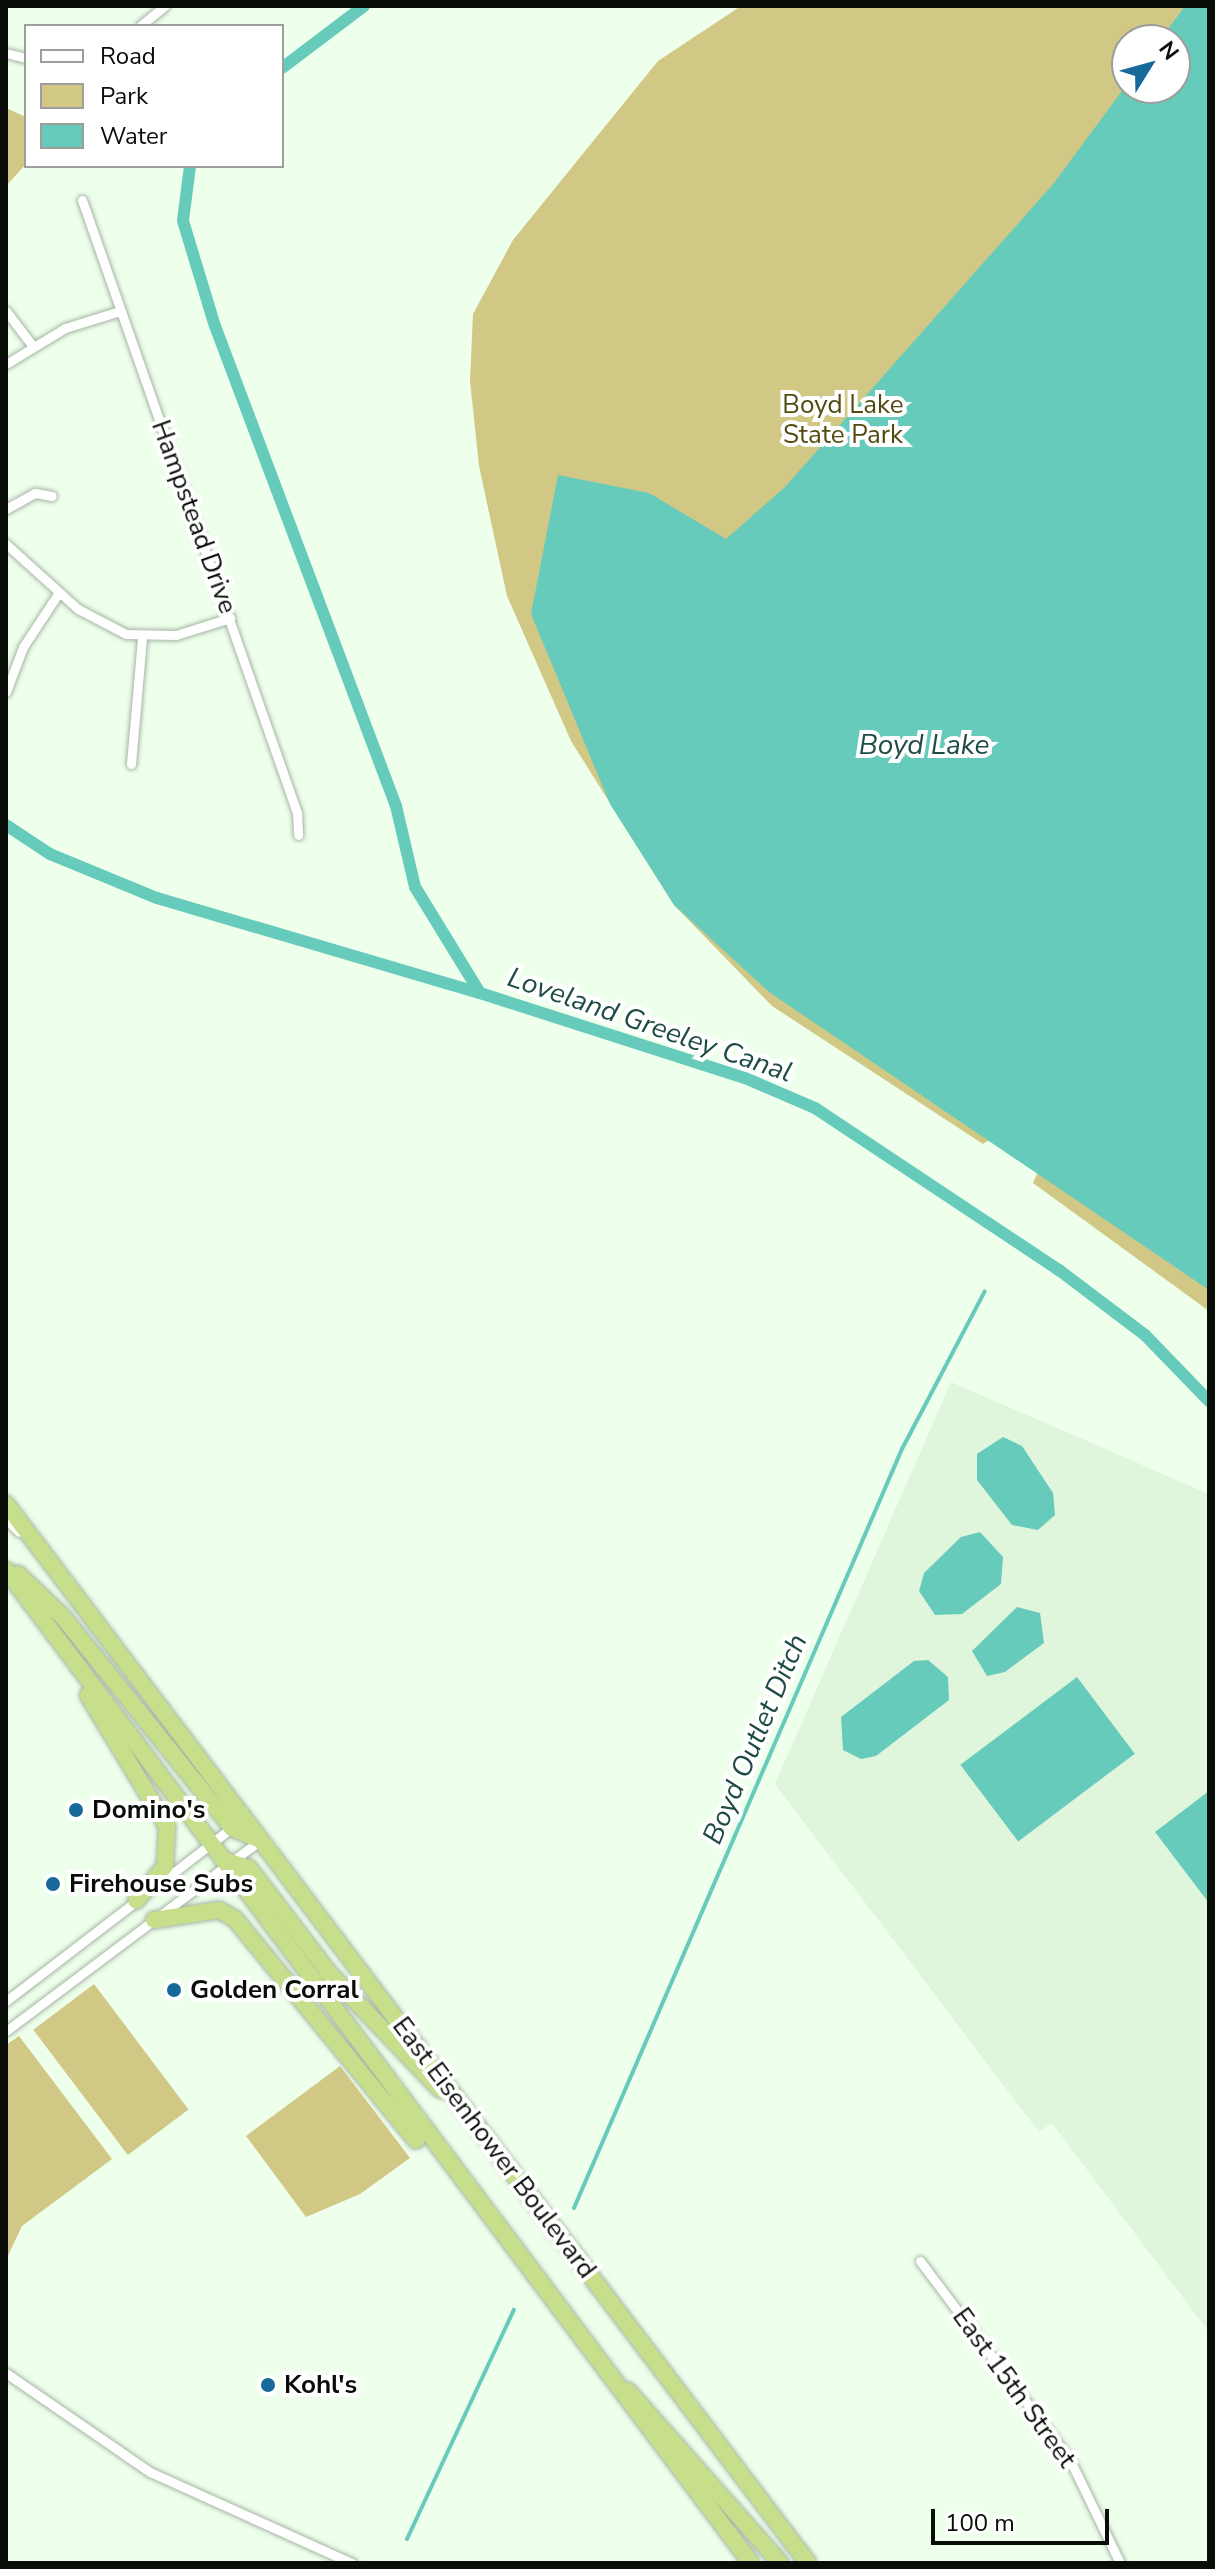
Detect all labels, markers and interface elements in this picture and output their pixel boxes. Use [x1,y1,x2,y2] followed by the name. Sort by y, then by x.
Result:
[24,24,284,168] legend
[1111,24,1191,104] north arrow
[1152,35,1186,66] text: N
[100,40,156,72] text: Road
[100,80,148,112] text: Park
[100,120,167,152] text: Water
[782,389,904,450] park label: Boyd Lake State Park
[145,416,243,618] street label: Hampstead Drive
[859,728,989,762] water label: Boyd Lake
[503,960,797,1090] water label: Loveland Greeley Canal
[696,1629,814,1849] water label: Boyd Outlet Ditch
[92,1794,205,1826] place label: Domino's
[67,1801,85,1819] marker: Domino's
[69,1868,253,1900] place label: Firehouse Subs
[44,1875,62,1893] marker: Firehouse Subs
[190,1974,359,2006] place label: Golden Corral
[165,1981,183,1999] marker: Golden Corral
[386,2011,602,2285] street label: East Eisenhower Boulevard
[946,2302,1082,2474] street label: East 15th Street
[284,2369,357,2401] place label: Kohl's
[259,2376,277,2394] marker: Kohl's
[935,2493,1113,2543] scale bar
[945,2507,1015,2539] text: 100 m

